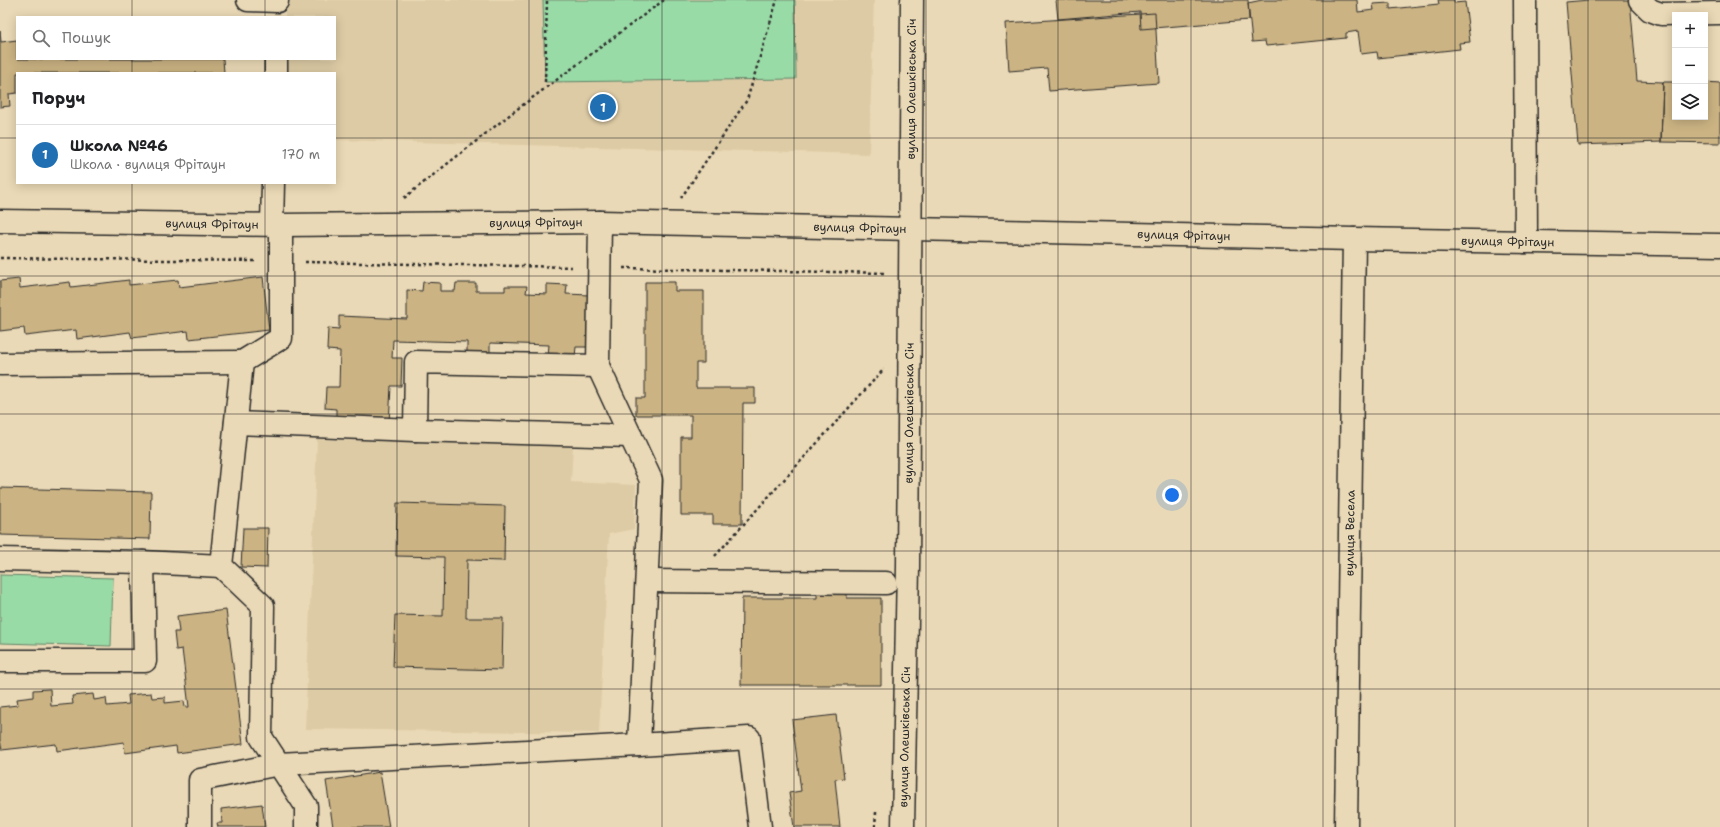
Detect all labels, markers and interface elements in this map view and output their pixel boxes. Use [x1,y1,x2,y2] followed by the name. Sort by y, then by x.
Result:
[1672,12,1708,120] map controls
[1672,12,1708,48] button: +
[16,16,336,60] search box
[903,19,920,160] street label: вулиця Олешківська Січ
[30,27,52,49] icon: search
[62,28,111,48] text: Пошук
[1672,48,1708,84] button: −
[1672,84,1708,120] button: layers
[32,87,85,109] text: Поруч
[590,92,616,122] pin: 1
[70,136,168,156] text: Школа №46
[42,146,48,163] text: 1
[282,146,320,163] text: 170 m
[70,156,226,173] text: Школа · вулиця Фрітаун
[489,214,583,231] street label: вулиця Фрітаун
[165,215,259,233] street label: вулиця Фрітаун
[813,219,907,237] street label: вулиця Фрітаун
[1137,226,1231,244] street label: вулиця Фрітаун
[1461,233,1554,250] street label: вулиця Фрітаун
[901,343,918,484] street label: вулиця Олешківська Січ
[1162,485,1182,505] your location
[1341,489,1359,576] street label: вулиця Весела
[895,666,914,808] street label: вулиця Олешківська Січ

